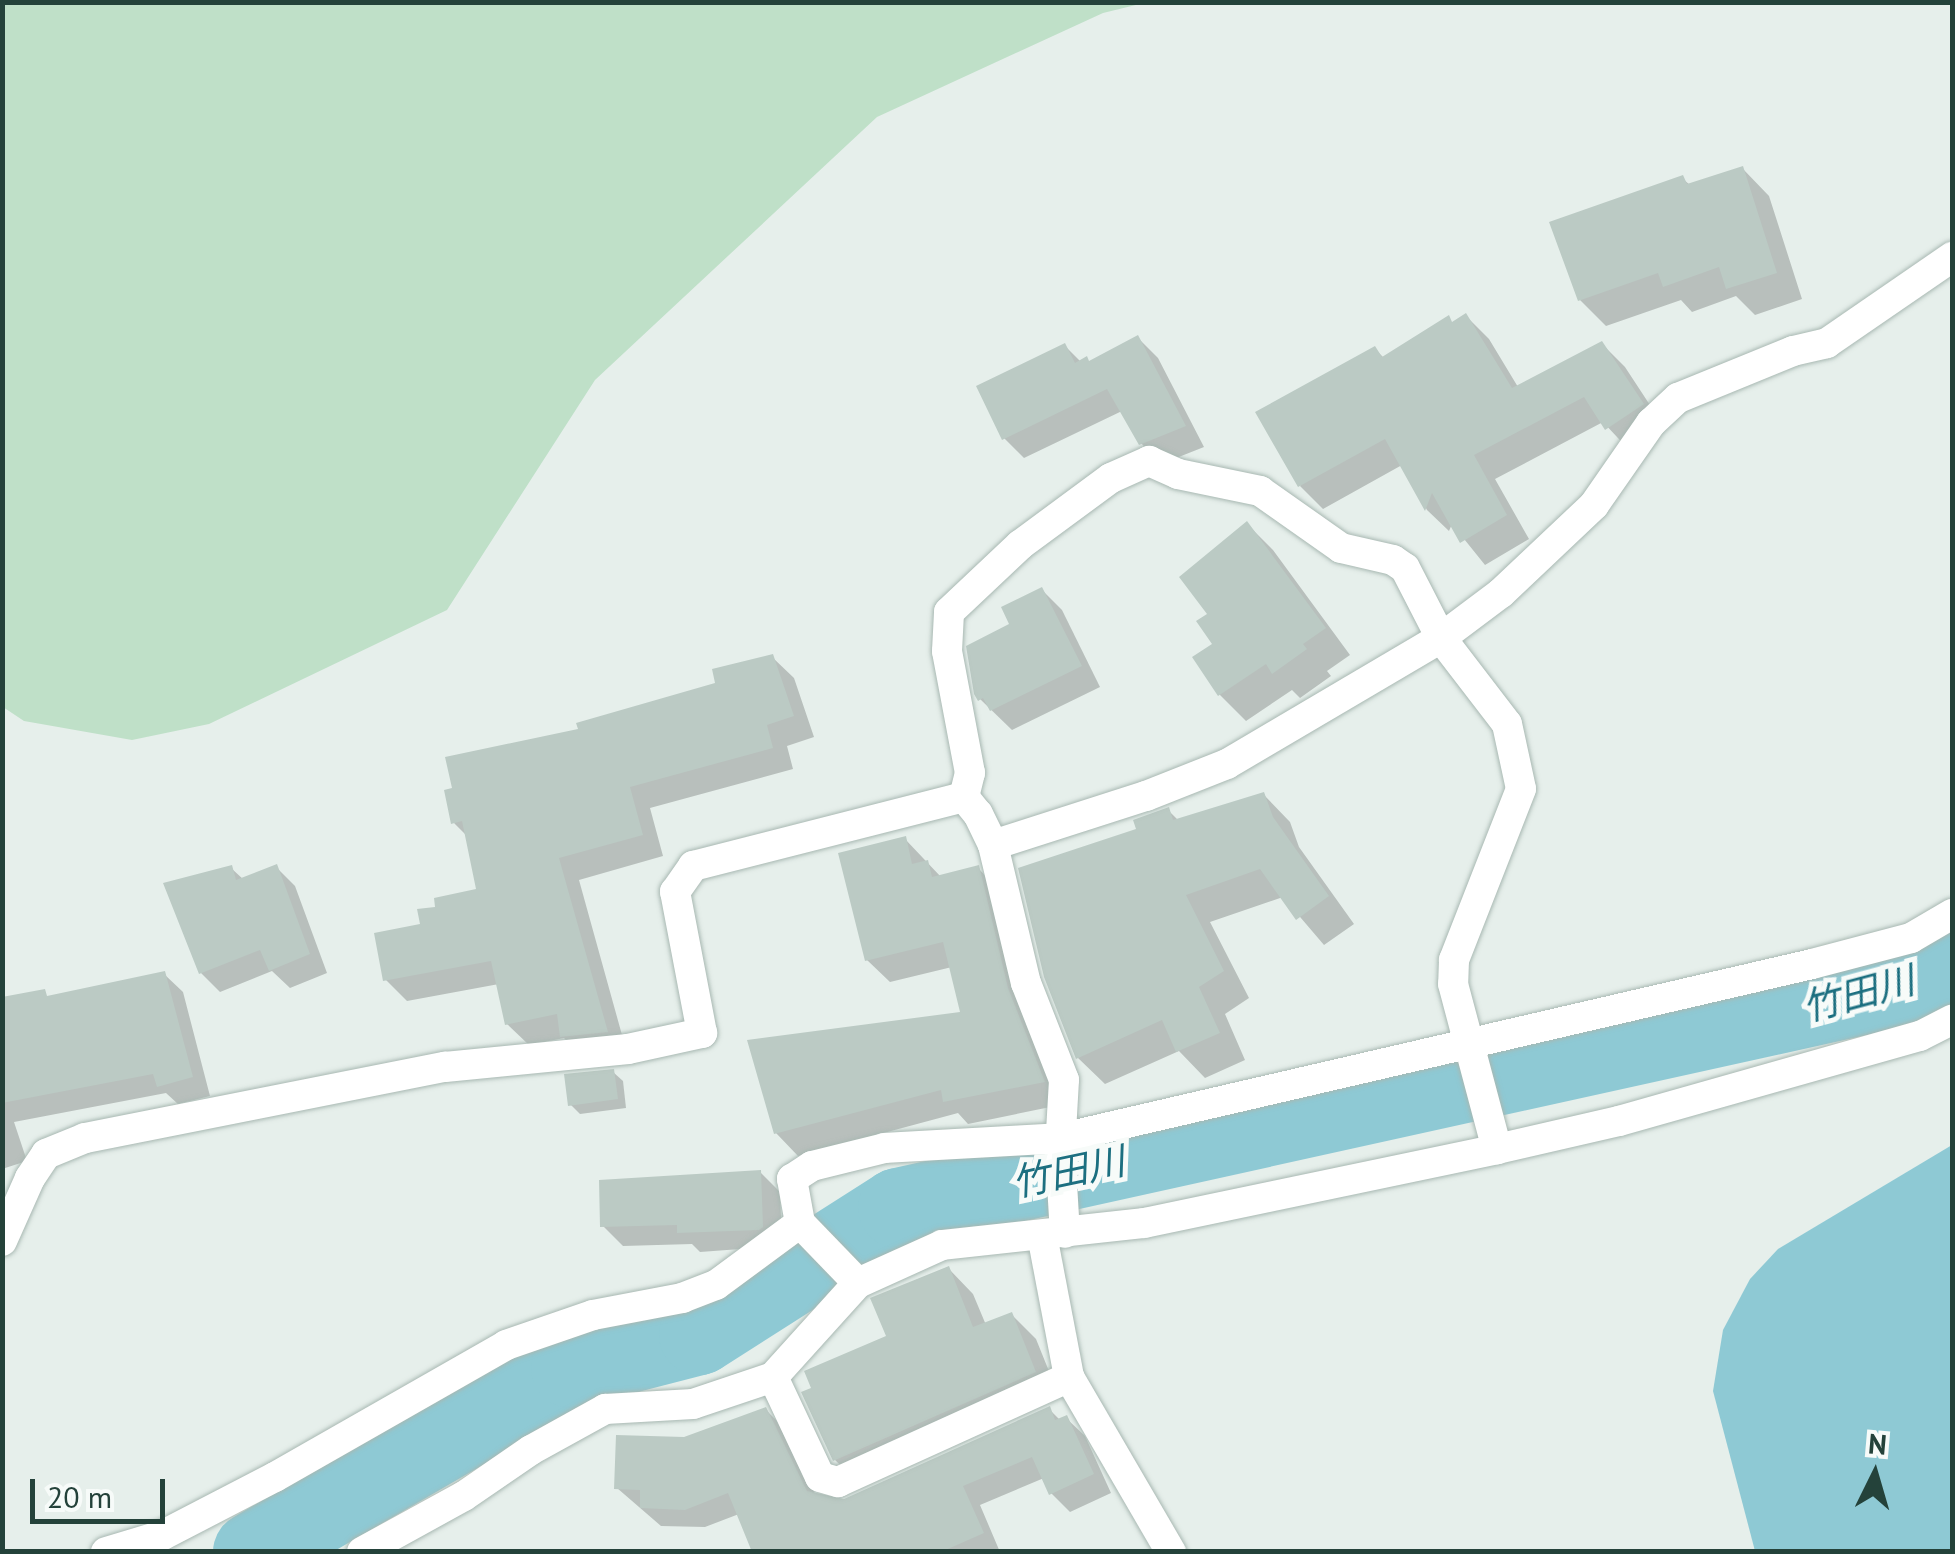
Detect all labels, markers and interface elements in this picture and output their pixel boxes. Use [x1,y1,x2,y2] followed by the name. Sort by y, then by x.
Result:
[1797,956,1919,1030] water label: 竹田川
[1008,1137,1128,1205] water label: 竹田川
[1825,1424,1925,1524] north arrow
[1867,1424,1888,1463] text: N
[35,1459,170,1521] scale bar
[47,1477,112,1516] text: 20 m

